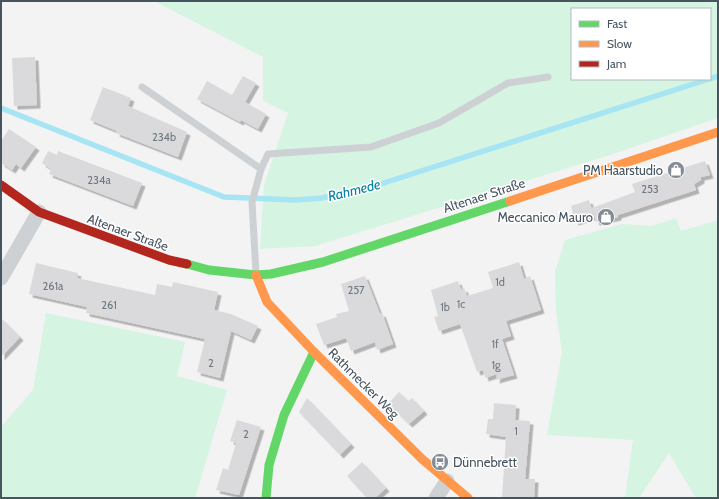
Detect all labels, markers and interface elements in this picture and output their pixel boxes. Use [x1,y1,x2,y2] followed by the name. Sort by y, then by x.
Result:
[571,8,711,80] legend
[607,16,627,31] text: Fast
[607,36,632,51] text: Slow
[606,56,626,71] text: Jam
[152,130,176,144] house number: 234b
[666,160,686,180] shop icon: PM Haarstudio
[583,162,663,178] place label: PM Haarstudio
[87,173,111,187] house number: 234a
[441,174,527,216] street label: Altenaer Straße
[326,175,383,205] water label: Rahmede
[641,182,659,196] house number: 253
[596,207,616,227] shop icon: Meccanico Mauro
[497,209,593,225] place label: Meccanico Mauro
[85,210,171,254] street label: Altenaer Straße
[495,275,505,289] house number: 1d
[43,279,64,293] house number: 261a
[347,283,365,297] house number: 257
[457,297,465,311] house number: 1c
[101,298,117,312] house number: 261
[440,300,450,314] house number: 1b
[491,337,499,351] house number: 1f
[325,344,403,422] street label: Rathmecker Weg
[208,356,214,370] house number: 2
[491,358,501,372] house number: 1g
[514,424,518,438] house number: 1
[243,427,249,441] house number: 2
[430,452,450,472] bus stop icon: Dünnebrett
[453,454,518,470] place label: Dünnebrett

